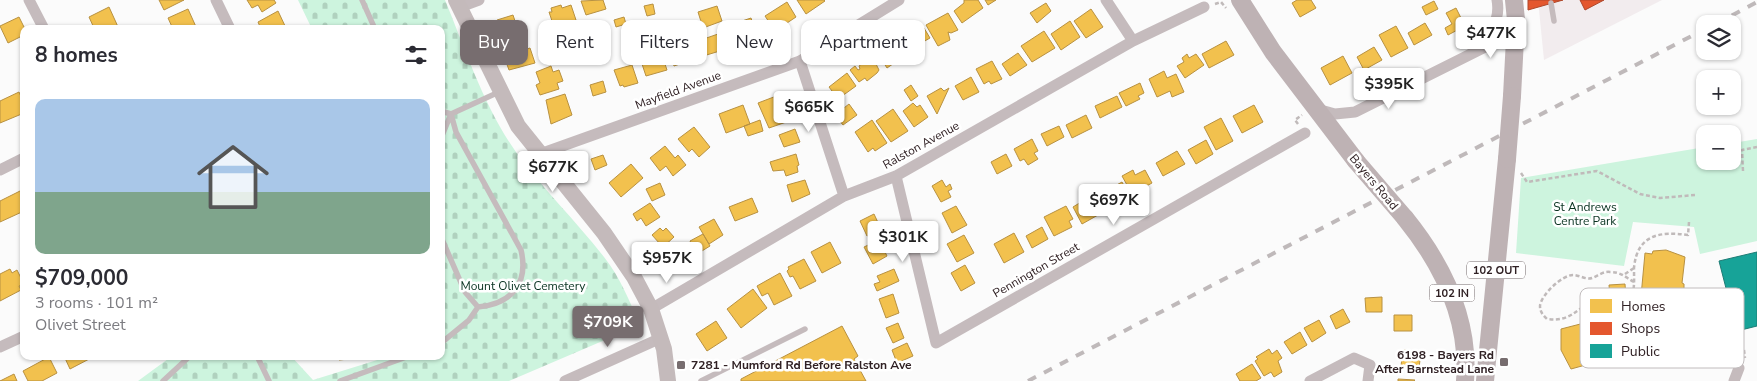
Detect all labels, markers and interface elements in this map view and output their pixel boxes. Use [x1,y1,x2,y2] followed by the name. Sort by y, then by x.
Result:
[1696,15,1741,170] map controls
[1696,15,1741,60] button: layers
[1456,17,1526,59] pin: $477K
[460,20,528,65] chip: Buy
[538,20,611,65] chip: Rent
[621,20,707,65] chip: Filters
[717,20,791,65] chip: New
[801,20,925,65] chip: Apartment
[1466,22,1516,44] text: $477K
[35,41,118,69] text: 8 homes
[402,41,430,69] icon: filters
[633,67,723,113] street label: Mayfield Avenue
[1354,68,1424,110] pin: $395K
[1696,70,1741,115] button: +
[1364,73,1414,95] text: $395K
[774,90,844,133] pin: $665K
[784,96,834,118] text: $665K
[880,117,962,173] street label: Ralston Avenue
[1696,125,1741,170] button: −
[188,132,278,222] icon: home
[518,150,588,193] pin: $677K
[1346,151,1402,213] street label: Bayers Road
[528,156,578,178] text: $677K
[1079,184,1149,226] pin: $697K
[1089,189,1139,211] text: $697K
[1553,199,1617,229] park label: St Andrews Centre Park
[868,220,938,263] pin: $301K
[878,226,928,248] text: $301K
[990,238,1083,301] street label: Pennington Street
[632,242,702,284] pin: $957K
[642,247,692,269] text: $957K
[1467,262,1525,278] road number: 102 OUT
[35,264,128,292] text: $709,000
[460,278,586,294] park label: Mount Olivet Cemetery
[1430,284,1474,302] road number: 102 IN
[1580,288,1744,368] legend
[35,292,158,314] text: 3 rooms · 101 m²
[1621,297,1666,316] text: Homes
[573,306,643,348] pin: $709K
[583,311,633,333] text: $709K
[35,314,126,336] text: Olivet Street
[1621,319,1661,338] text: Shops
[1621,342,1660,361] text: Public
[1375,347,1494,377] place label: 6198 - Bayers Rd After Barnstead Lane
[1498,356,1510,368] marker: 6198 - Bayers Rd After Barnstead Lane
[691,357,912,373] place label: 7281 - Mumford Rd Before Ralston Ave
[675,359,687,371] marker: 7281 - Mumford Rd Before Ralston Ave

